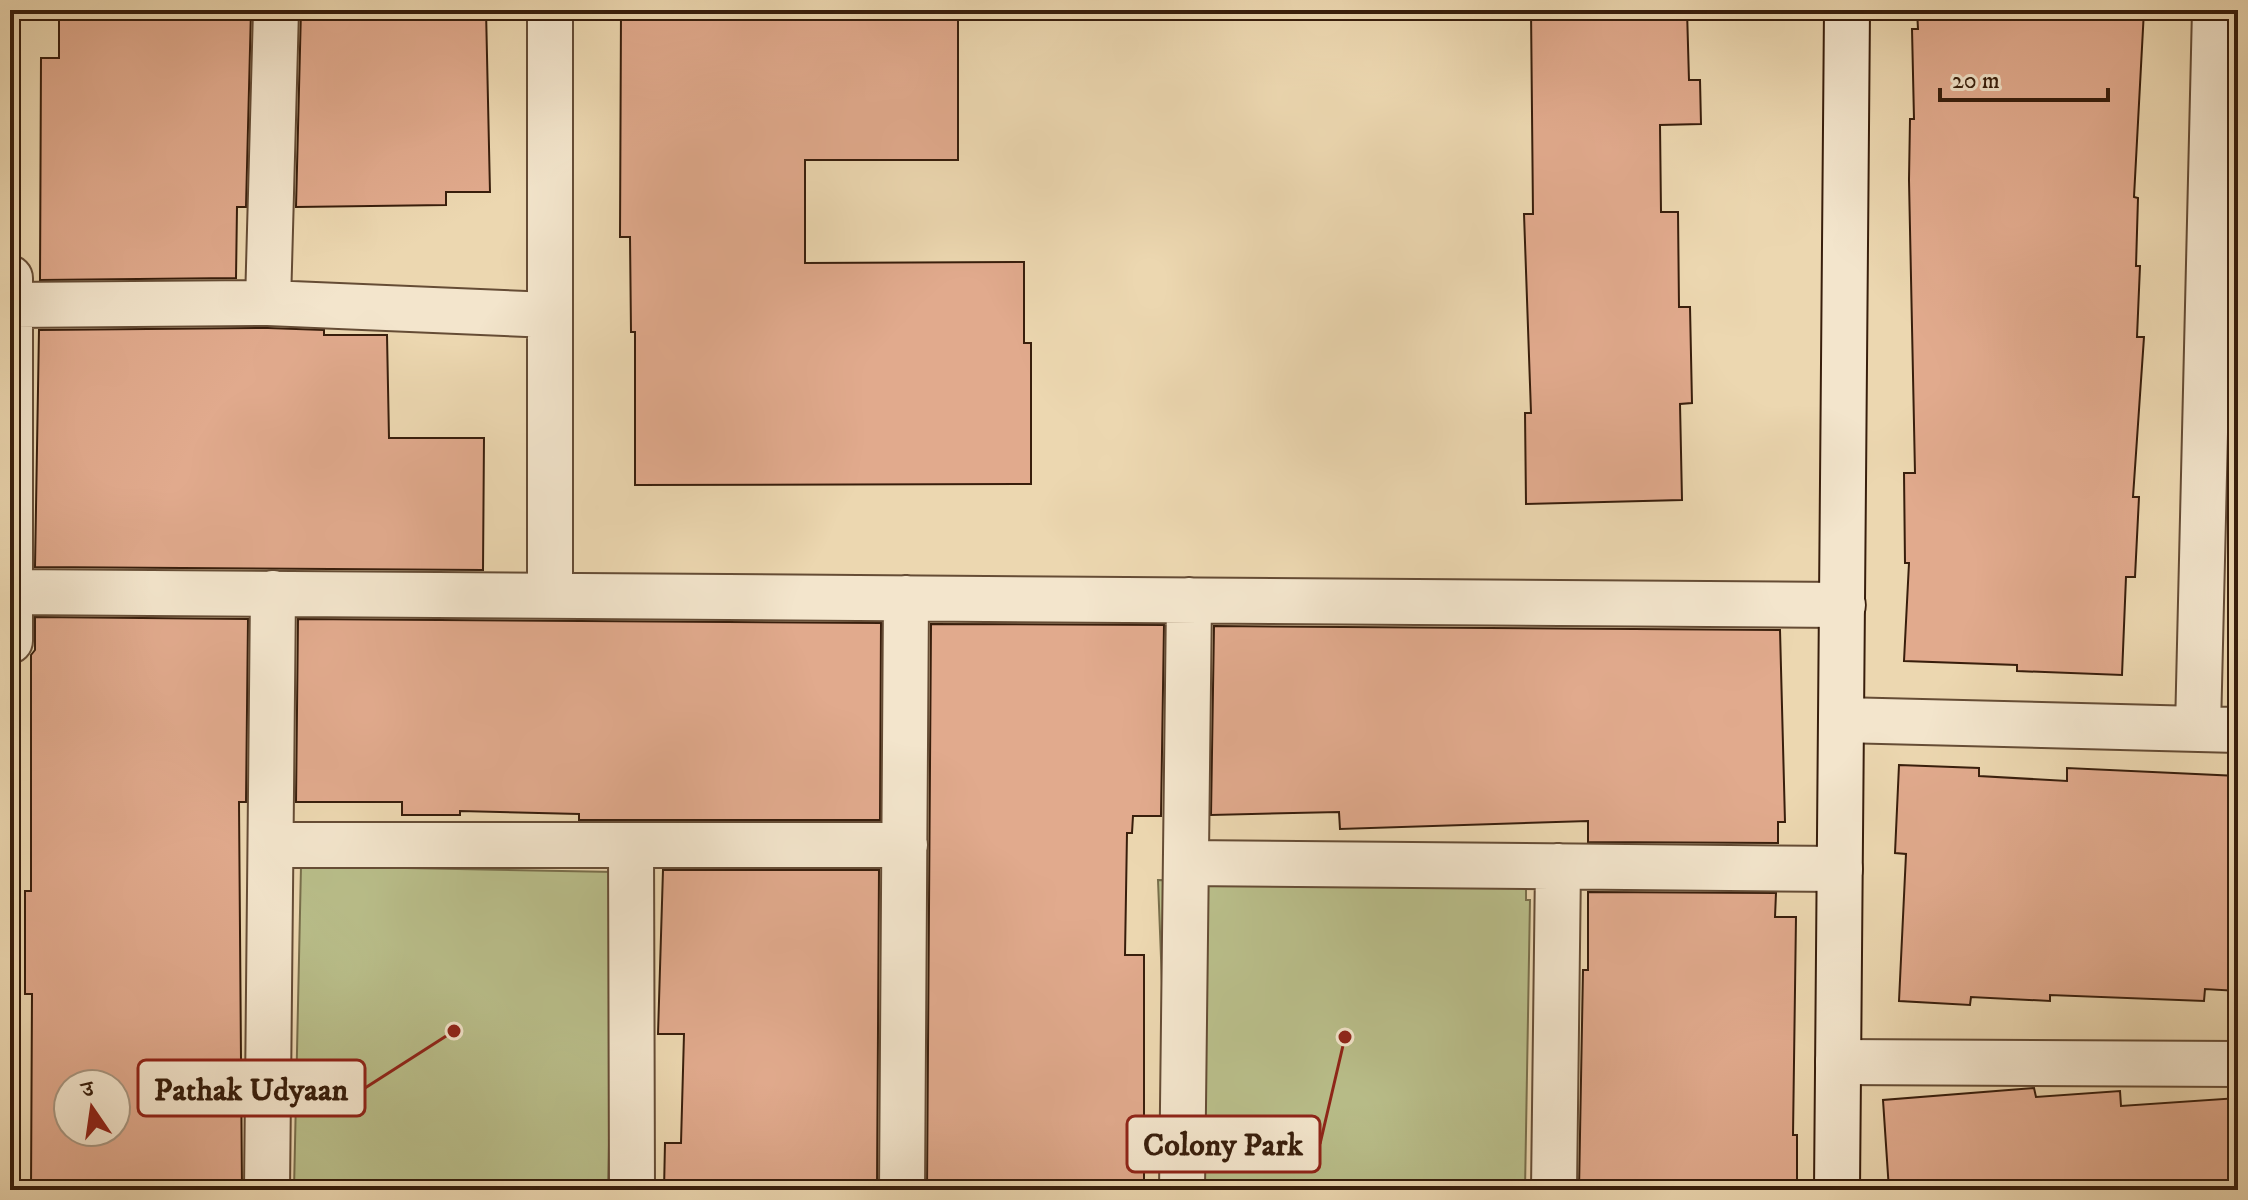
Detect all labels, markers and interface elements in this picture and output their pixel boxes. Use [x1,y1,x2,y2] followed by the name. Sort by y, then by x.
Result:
[1940,52,2108,102] scale bar
[1952,66,2000,96] text: 20 m
[138,1060,365,1116] callout: Pathak Udyaan
[52,1068,132,1148] north arrow
[154,1071,348,1111] text: Pathak Udyaan
[77,1075,98,1105] text: उ
[1127,1116,1320,1172] callout: Colony Park
[1143,1126,1304,1166] text: Colony Park

